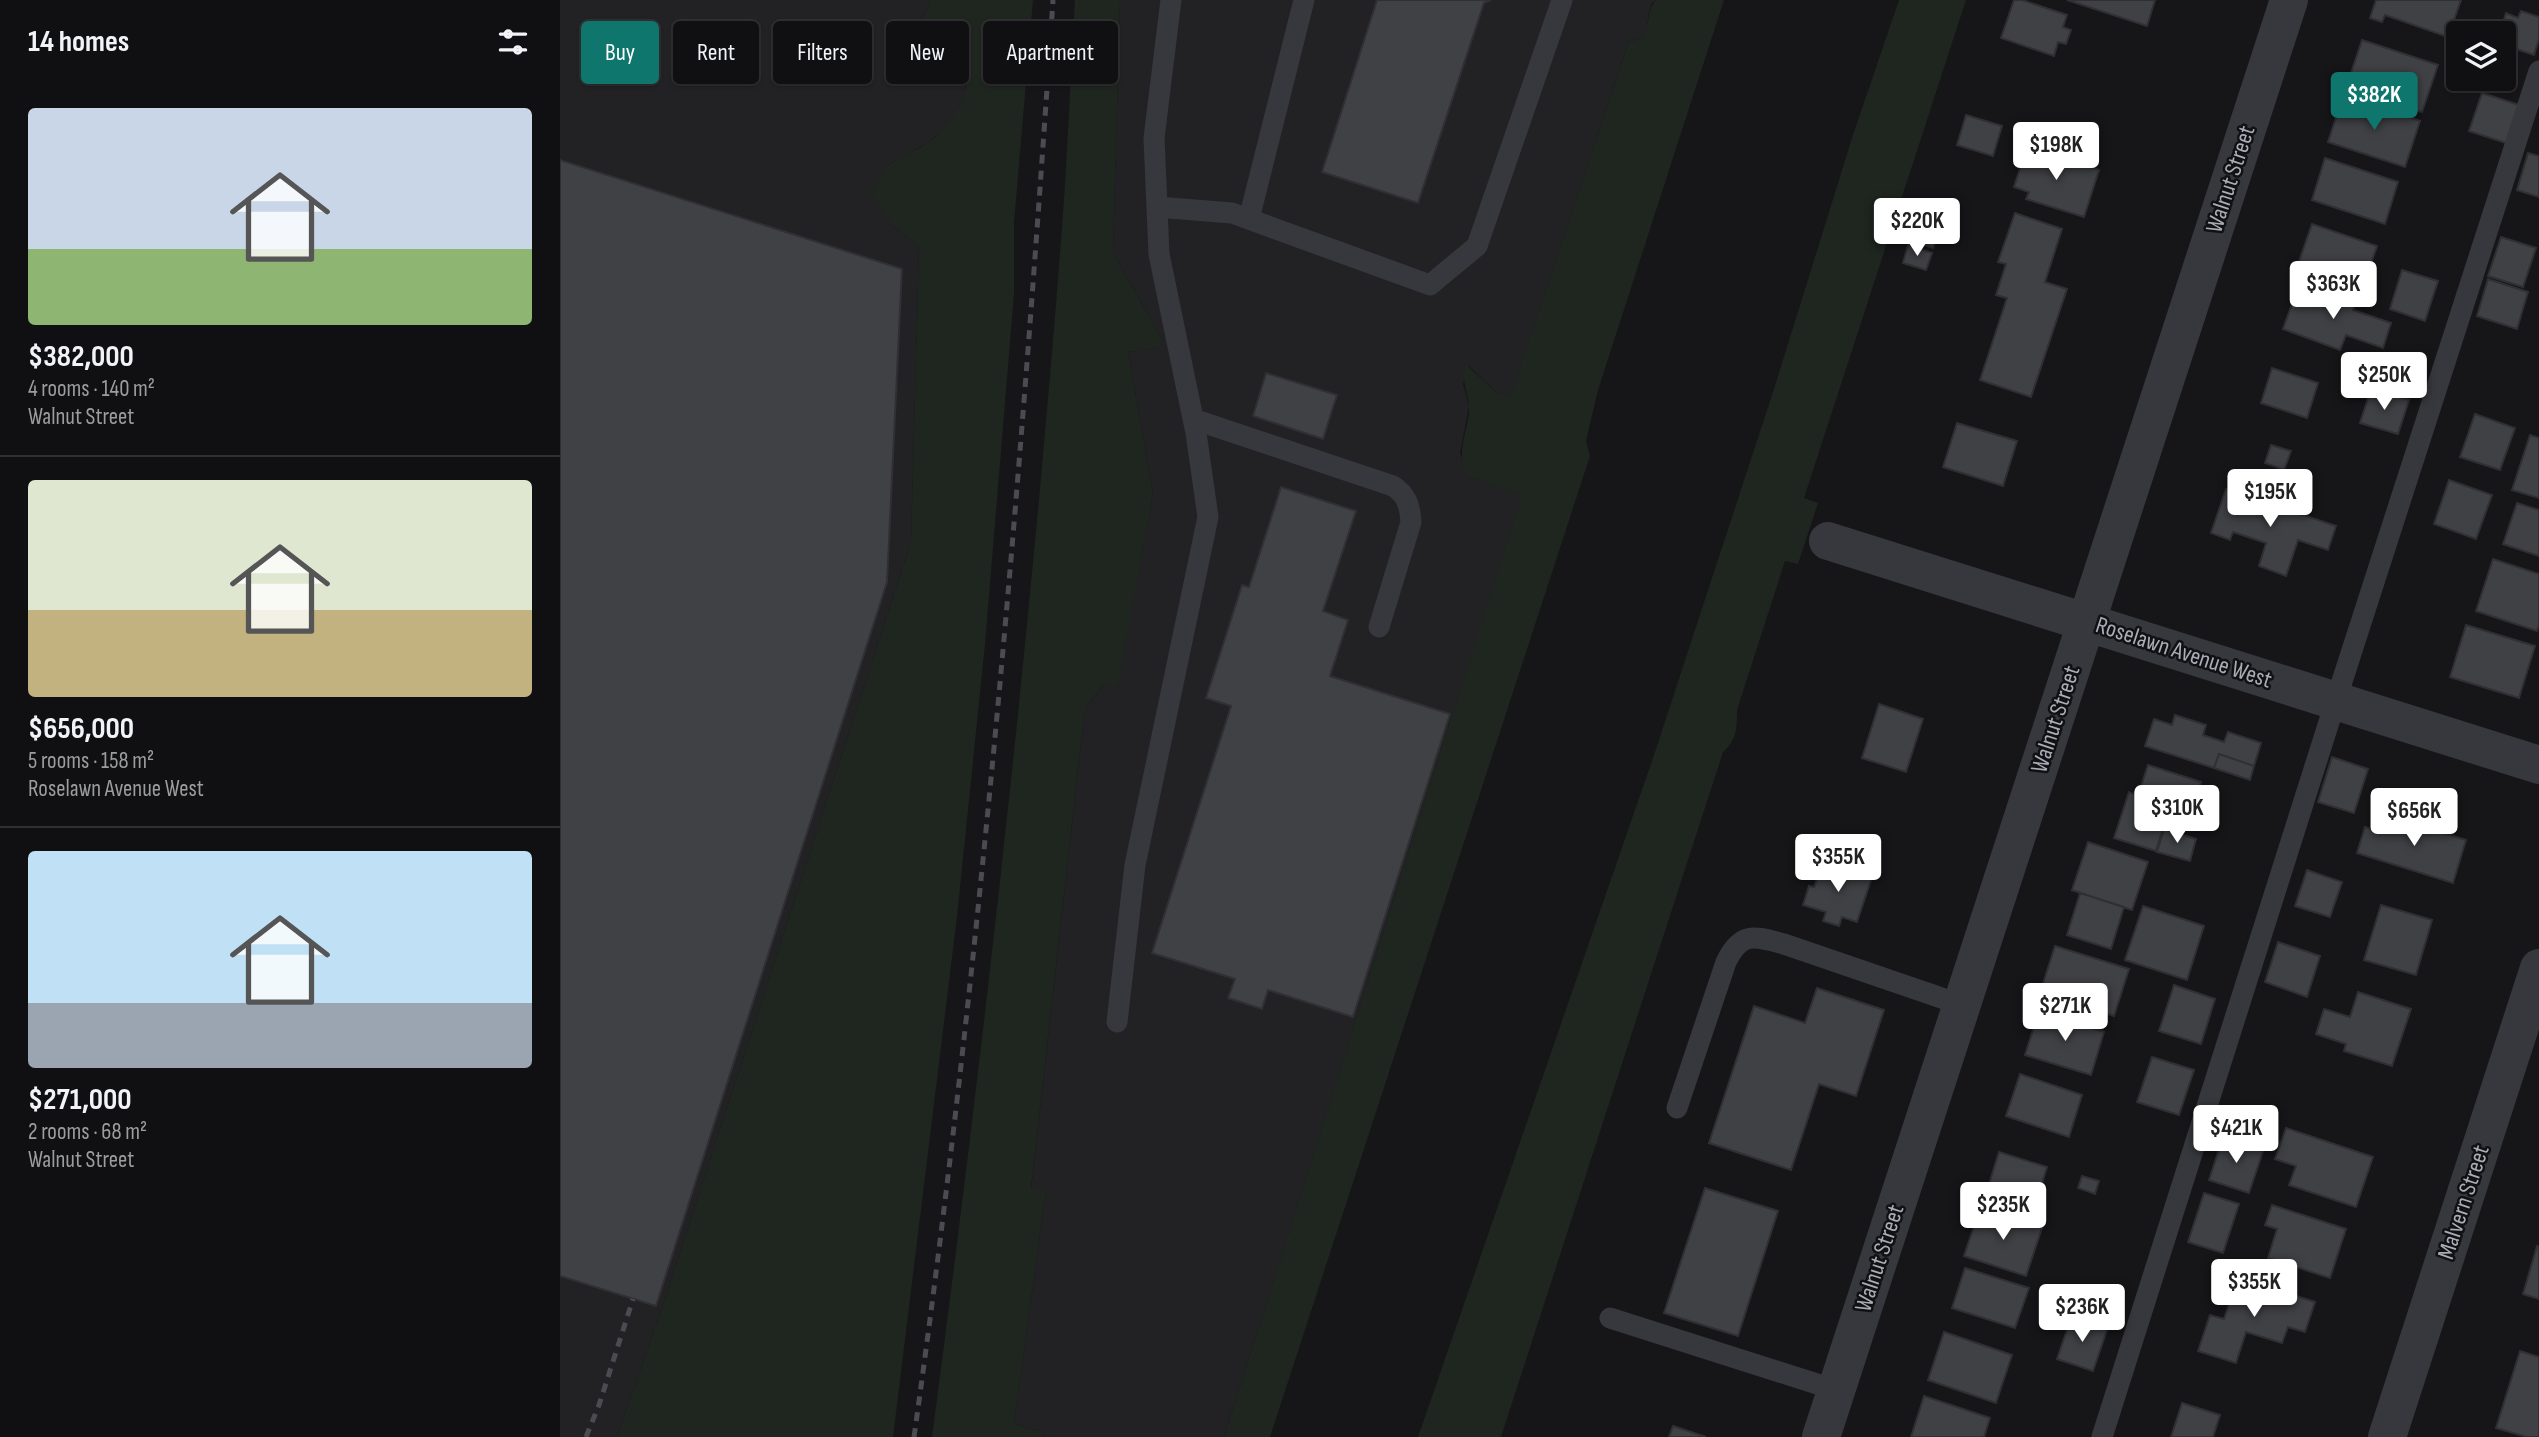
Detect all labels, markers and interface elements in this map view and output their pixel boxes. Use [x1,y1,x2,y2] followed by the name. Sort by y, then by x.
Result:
[581,21,659,84] chip: Buy
[673,21,759,84] chip: Rent
[773,21,872,84] chip: Filters
[886,21,969,84] chip: New
[983,21,1118,84] chip: Apartment
[2446,21,2516,91] map controls
[2446,21,2516,91] button: layers
[494,23,532,61] icon: filters
[28,24,129,60] text: 14 homes
[2325,72,2423,132] pin: $382K
[2347,81,2401,109] text: $382K
[2007,122,2105,182] pin: $198K
[2200,122,2261,236] street label: Walnut Street
[2029,131,2083,159] text: $198K
[217,154,343,280] icon: home
[1868,198,1966,258] pin: $220K
[1890,207,1944,235] text: $220K
[2284,262,2382,321] pin: $363K
[2306,270,2360,298] text: $363K
[28,339,134,375] text: $382,000
[2335,352,2433,412] pin: $250K
[2357,361,2411,389] text: $250K
[28,375,155,403] text: 4 rooms · 140 m²
[28,403,134,431] text: Walnut Street
[2221,470,2319,529] pin: $195K
[2243,478,2297,506] text: $195K
[217,526,343,652] icon: home
[2092,610,2276,695] street label: Roselawn Avenue West
[2025,662,2086,776] street label: Walnut Street
[28,711,134,747] text: $656,000
[28,747,154,775] text: 5 rooms · 158 m²
[28,775,204,803] text: Roselawn Avenue West
[2128,786,2226,845] pin: $310K
[2365,788,2463,848] pin: $656K
[2150,794,2204,822] text: $310K
[2387,797,2441,825] text: $656K
[1789,834,1887,894] pin: $355K
[1811,843,1865,871] text: $355K
[217,897,343,1023] icon: home
[2016,984,2114,1043] pin: $271K
[2039,992,2091,1020] text: $271K
[28,1082,132,1118] text: $271,000
[2187,1106,2285,1165] pin: $421K
[2209,1114,2263,1142] text: $421K
[28,1118,147,1146] text: 2 rooms · 68 m²
[2431,1141,2496,1263] street label: Malvern Street
[28,1146,134,1174] text: Walnut Street
[1954,1182,2052,1242] pin: $235K
[1976,1191,2030,1219] text: $235K
[1849,1201,1910,1315] street label: Walnut Street
[2205,1260,2303,1319] pin: $355K
[2227,1268,2281,1296] text: $355K
[2033,1284,2131,1344] pin: $236K
[2055,1293,2109,1321] text: $236K

